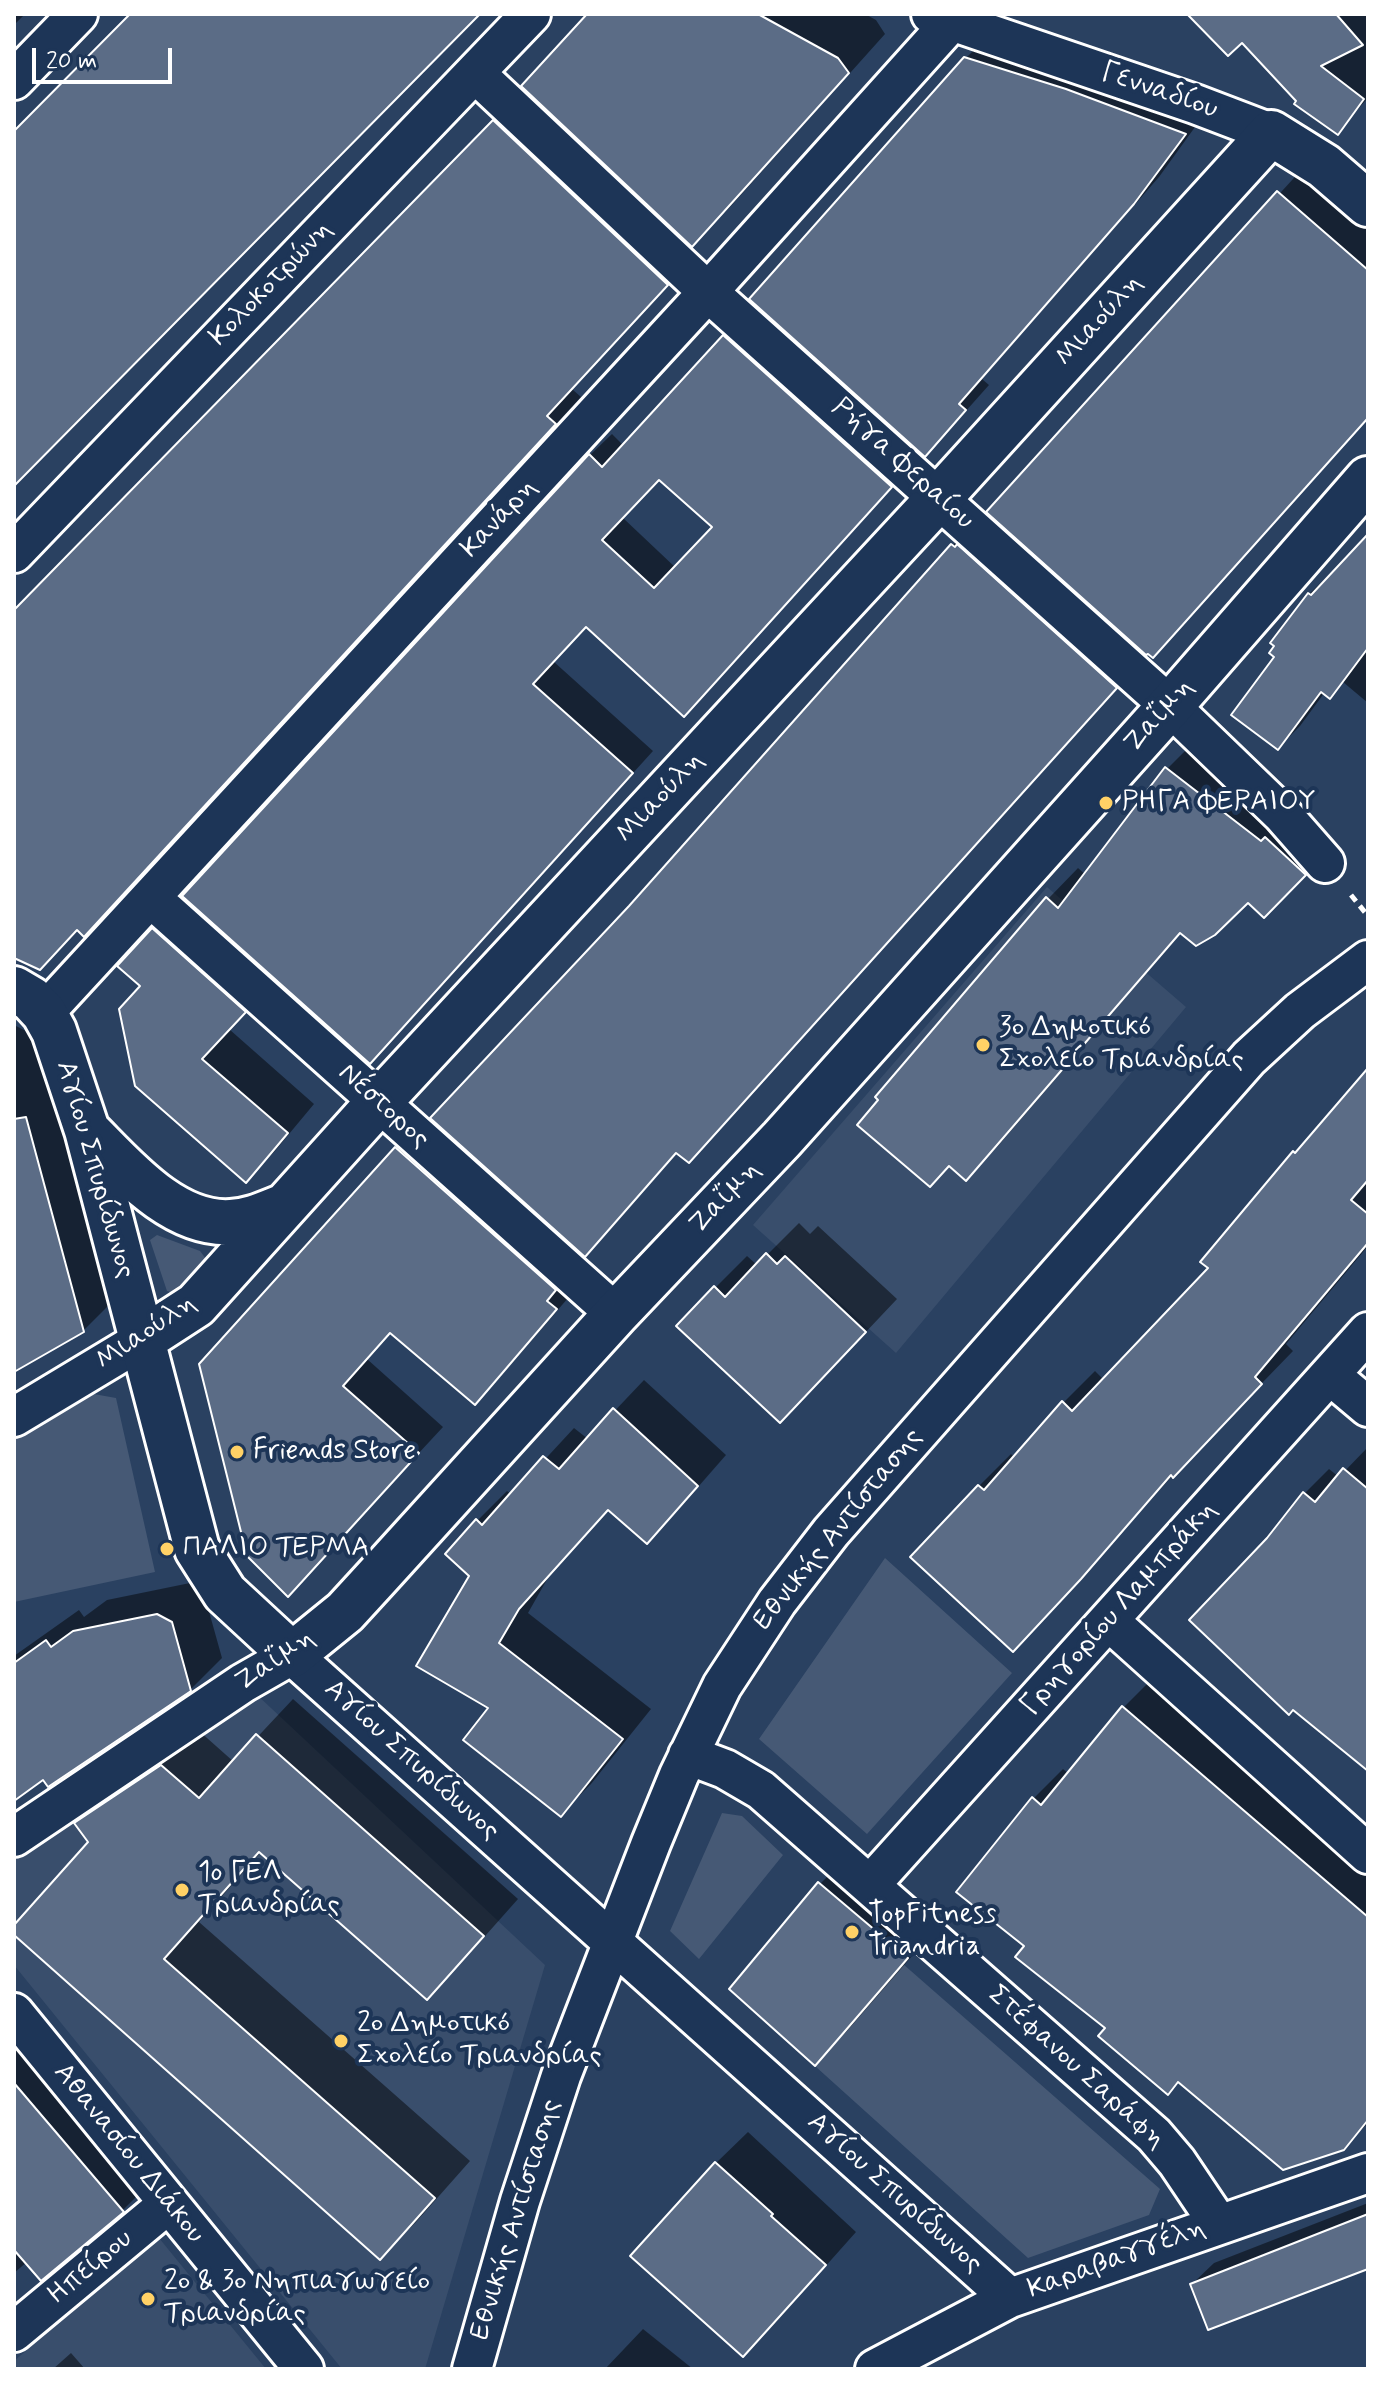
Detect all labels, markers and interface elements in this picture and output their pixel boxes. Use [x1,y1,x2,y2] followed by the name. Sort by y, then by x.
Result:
[36,32,176,82] scale bar
[46,46,97,77] text: 20 m
[1096,56,1222,128] street label: Γενναδίου
[203,214,341,354] street label: Κολοκοτρώνη
[1049,267,1151,375] street label: Μιαούλη
[824,392,980,538] street label: Ρήγα Φεραίου
[455,472,545,566] street label: Κανάρη
[1118,672,1202,760] street label: Ζαΐμη
[610,745,712,851] street label: Μιαούλη
[1122,786,1316,820] place label: ΡΗΓΑ ΦΕΡΑΙΟΥ
[1097,794,1115,812] marker: ΡΗΓΑ ΦΕΡΑΙΟΥ
[999,1012,1244,1078] place label: 3ο Δημοτικό Σχολείο Τριανδρίας
[974,1036,992,1054] marker: 3ο Δημοτικό Σχολείο Τριανδρίας
[47,1057,141,1283] street label: Αγίου Σπυρίδωνος
[330,1057,436,1157] street label: Νέστορος
[683,1154,769,1242] street label: Ζαΐμη
[90,1287,204,1379] street label: Μιαούλη
[747,1422,931,1638] street label: Εθνικής Αντίστασης
[253,1435,416,1469] place label: Friends Store
[228,1443,246,1461] marker: Friends Store
[1015,1495,1225,1723] street label: Γρηγορίου Λαμπράκη
[183,1532,370,1566] place label: ΠΑΛΙΟ ΤΕΡΜΑ
[158,1540,176,1558] marker: ΠΑΛΙΟ ΤΕΡΜΑ
[230,1622,322,1700] street label: Ζαΐμη
[316,1673,506,1849] street label: Αγίου Σπυρίδωνος
[198,1857,340,1923] place label: 1o ΓΕΛ Τριανδρίας
[173,1881,191,1899] marker: 1o ΓΕΛ Τριανδρίας
[868,1899,996,1965] place label: TopFitness Triandria
[843,1923,861,1941] marker: TopFitness Triandria
[980,1979,1172,2157] street label: Στέφανου Σαράφη
[357,2008,602,2074] place label: 2ο Δημοτικό Σχολείο Τριανδρίας
[332,2032,350,2050] marker: 2ο Δημοτικό Σχολείο Τριανδρίας
[45,2057,211,2251] street label: Αθανασίου Διάκου
[464,2095,570,2345] street label: Εθνικής Αντίστασης
[799,2106,989,2282] street label: Αγίου Σπυρίδωνος
[1024,2212,1210,2308] street label: Καραβαγγέλη
[42,2223,140,2313] street label: Ηπείρου
[164,2266,430,2332] place label: 2ο & 3ο Νηπιαγωγείο Τριανδρίας
[139,2290,157,2308] marker: 2ο & 3ο Νηπιαγωγείο Τριανδρίας

